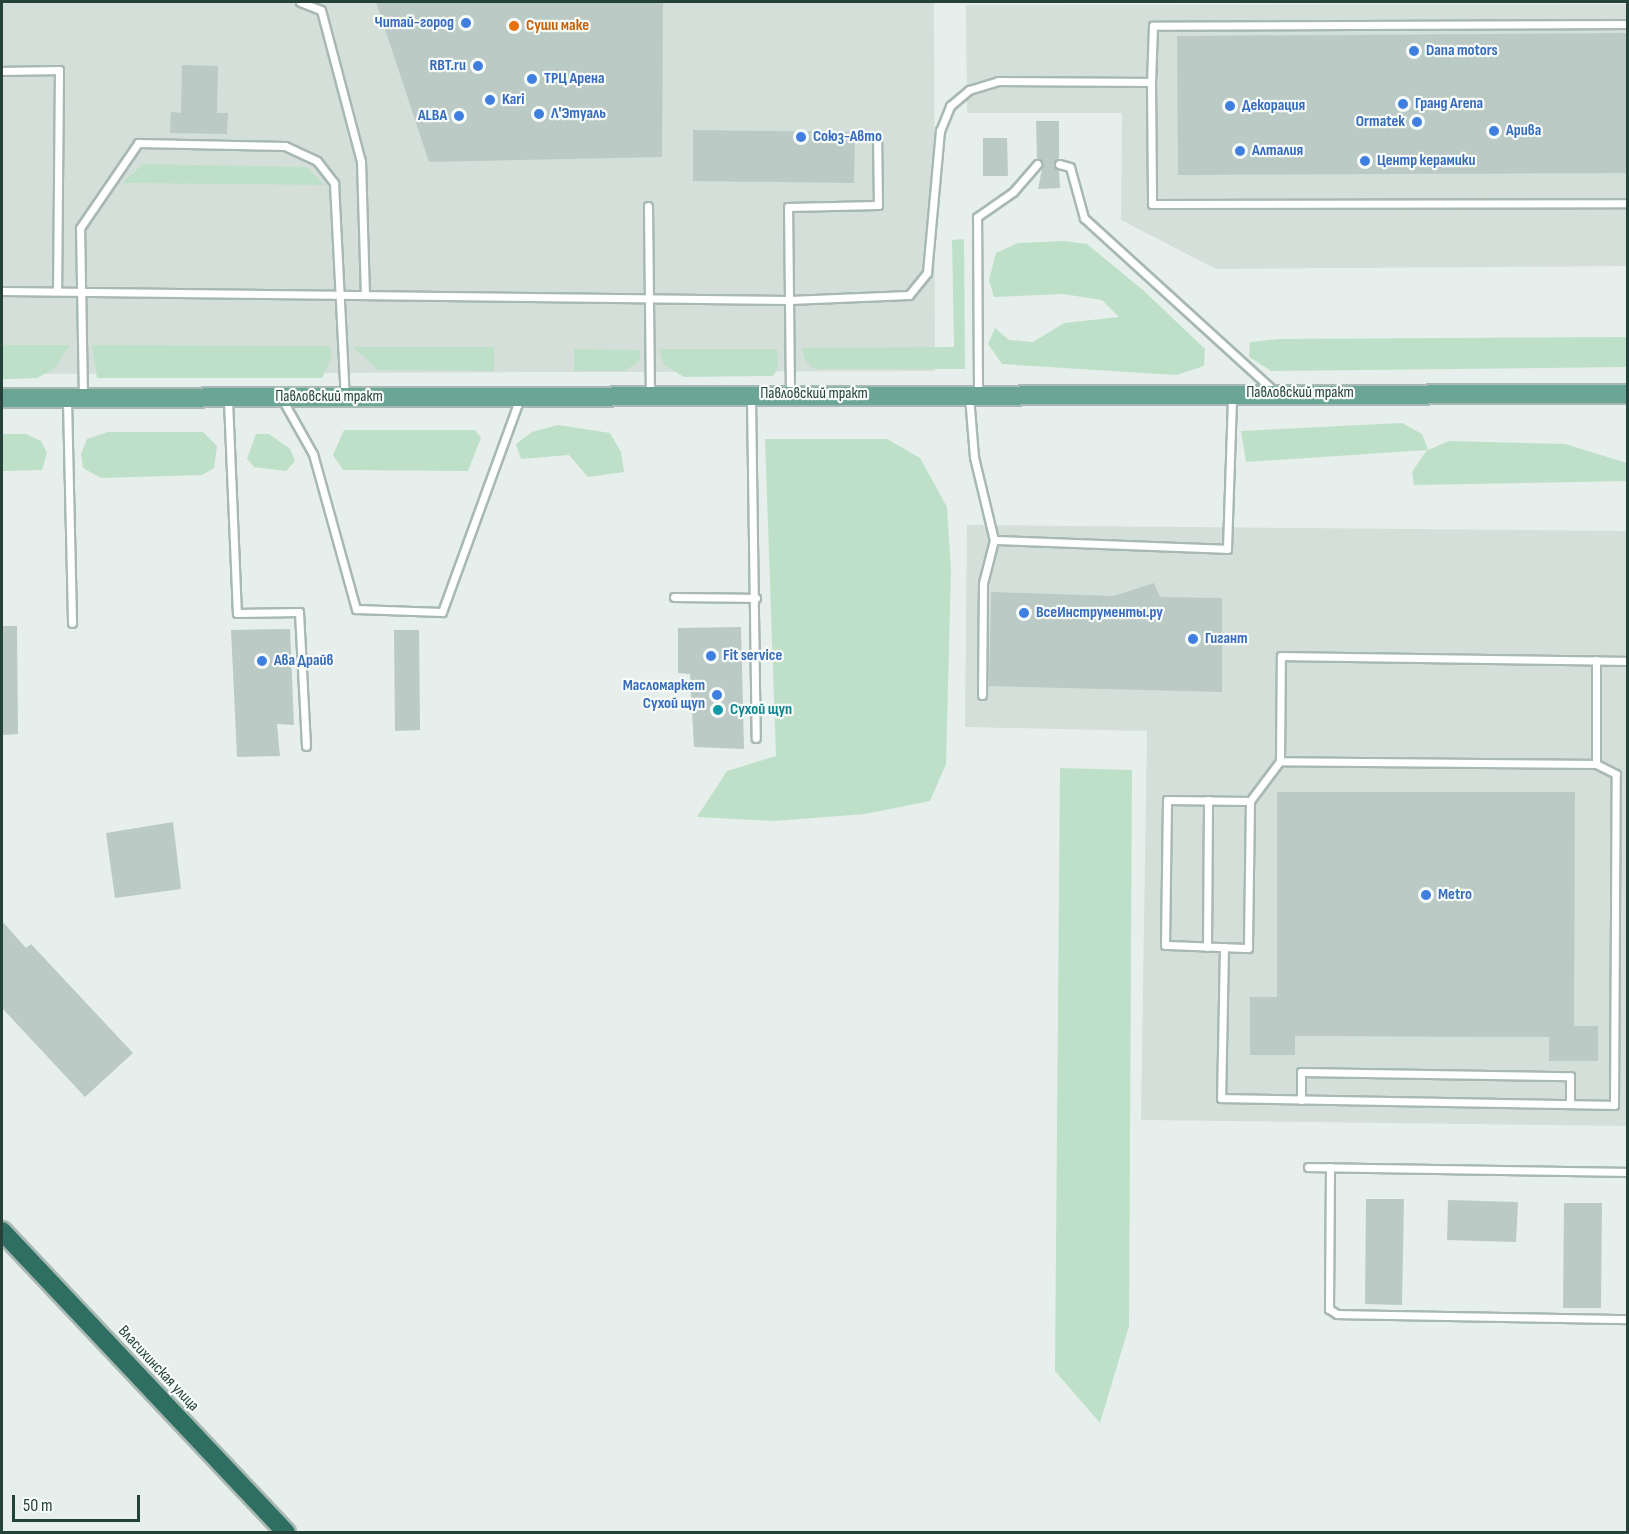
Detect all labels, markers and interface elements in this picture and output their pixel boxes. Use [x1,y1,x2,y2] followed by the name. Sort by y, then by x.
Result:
[375,13,454,33] place label: Читай-город
[459,16,473,30] marker: Читай-город
[526,16,589,36] place label: Суши маке
[507,19,521,33] marker: Суши маке
[1426,41,1498,61] place label: Dana motors
[1407,44,1421,58] marker: Dana motors
[430,56,466,76] place label: RBT.ru
[471,59,485,73] marker: RBT.ru
[544,69,605,89] place label: ТРЦ Арена
[525,72,539,86] marker: ТРЦ Арена
[502,90,524,110] place label: Kari
[483,93,497,107] marker: Kari
[1415,94,1483,114] place label: Гранд Arena
[1242,96,1305,116] place label: Декорация
[1396,97,1410,111] marker: Гранд Arena
[1223,99,1237,113] marker: Декорация
[551,104,606,124] place label: Л'Этуаль
[418,106,447,126] place label: ALBA
[532,107,546,121] marker: Л'Этуаль
[452,109,466,123] marker: ALBA
[1356,112,1405,132] place label: Ormatek
[1410,115,1424,129] marker: Ormatek
[1506,121,1541,141] place label: Арива
[1487,124,1501,138] marker: Арива
[813,127,882,147] place label: Союз-Авто
[794,130,808,144] marker: Союз-Авто
[1252,141,1303,161] place label: Алталия
[1233,144,1247,158] marker: Алталия
[1377,151,1475,171] place label: Центр керамики
[1358,154,1372,168] marker: Центр керамики
[1246,383,1354,403] street label: Павловский тракт
[760,384,868,404] street label: Павловский тракт
[275,387,383,407] street label: Павловский тракт
[1036,603,1163,623] place label: ВсеИнструменты.ру
[1017,606,1031,620] marker: ВсеИнструменты.ру
[1205,629,1248,649] place label: Гигант
[1186,632,1200,646] marker: Гигант
[723,646,782,666] place label: Fit service
[704,649,718,663] marker: Fit service
[274,651,334,671] place label: Ава Драйв
[255,654,269,668] marker: Ава Драйв
[623,676,705,714] place label: Масломаркет Сухой щуп
[710,688,724,702] marker: Масломаркет Сухой щуп
[730,700,792,720] place label: Сухой щуп
[711,703,725,717] marker: Сухой щуп
[1438,885,1472,905] place label: Metro
[1419,888,1433,902] marker: Metro
[113,1322,203,1416] street label: Власихинская улица
[15,1483,142,1521] scale bar
[23,1495,53,1516] text: 50 m

